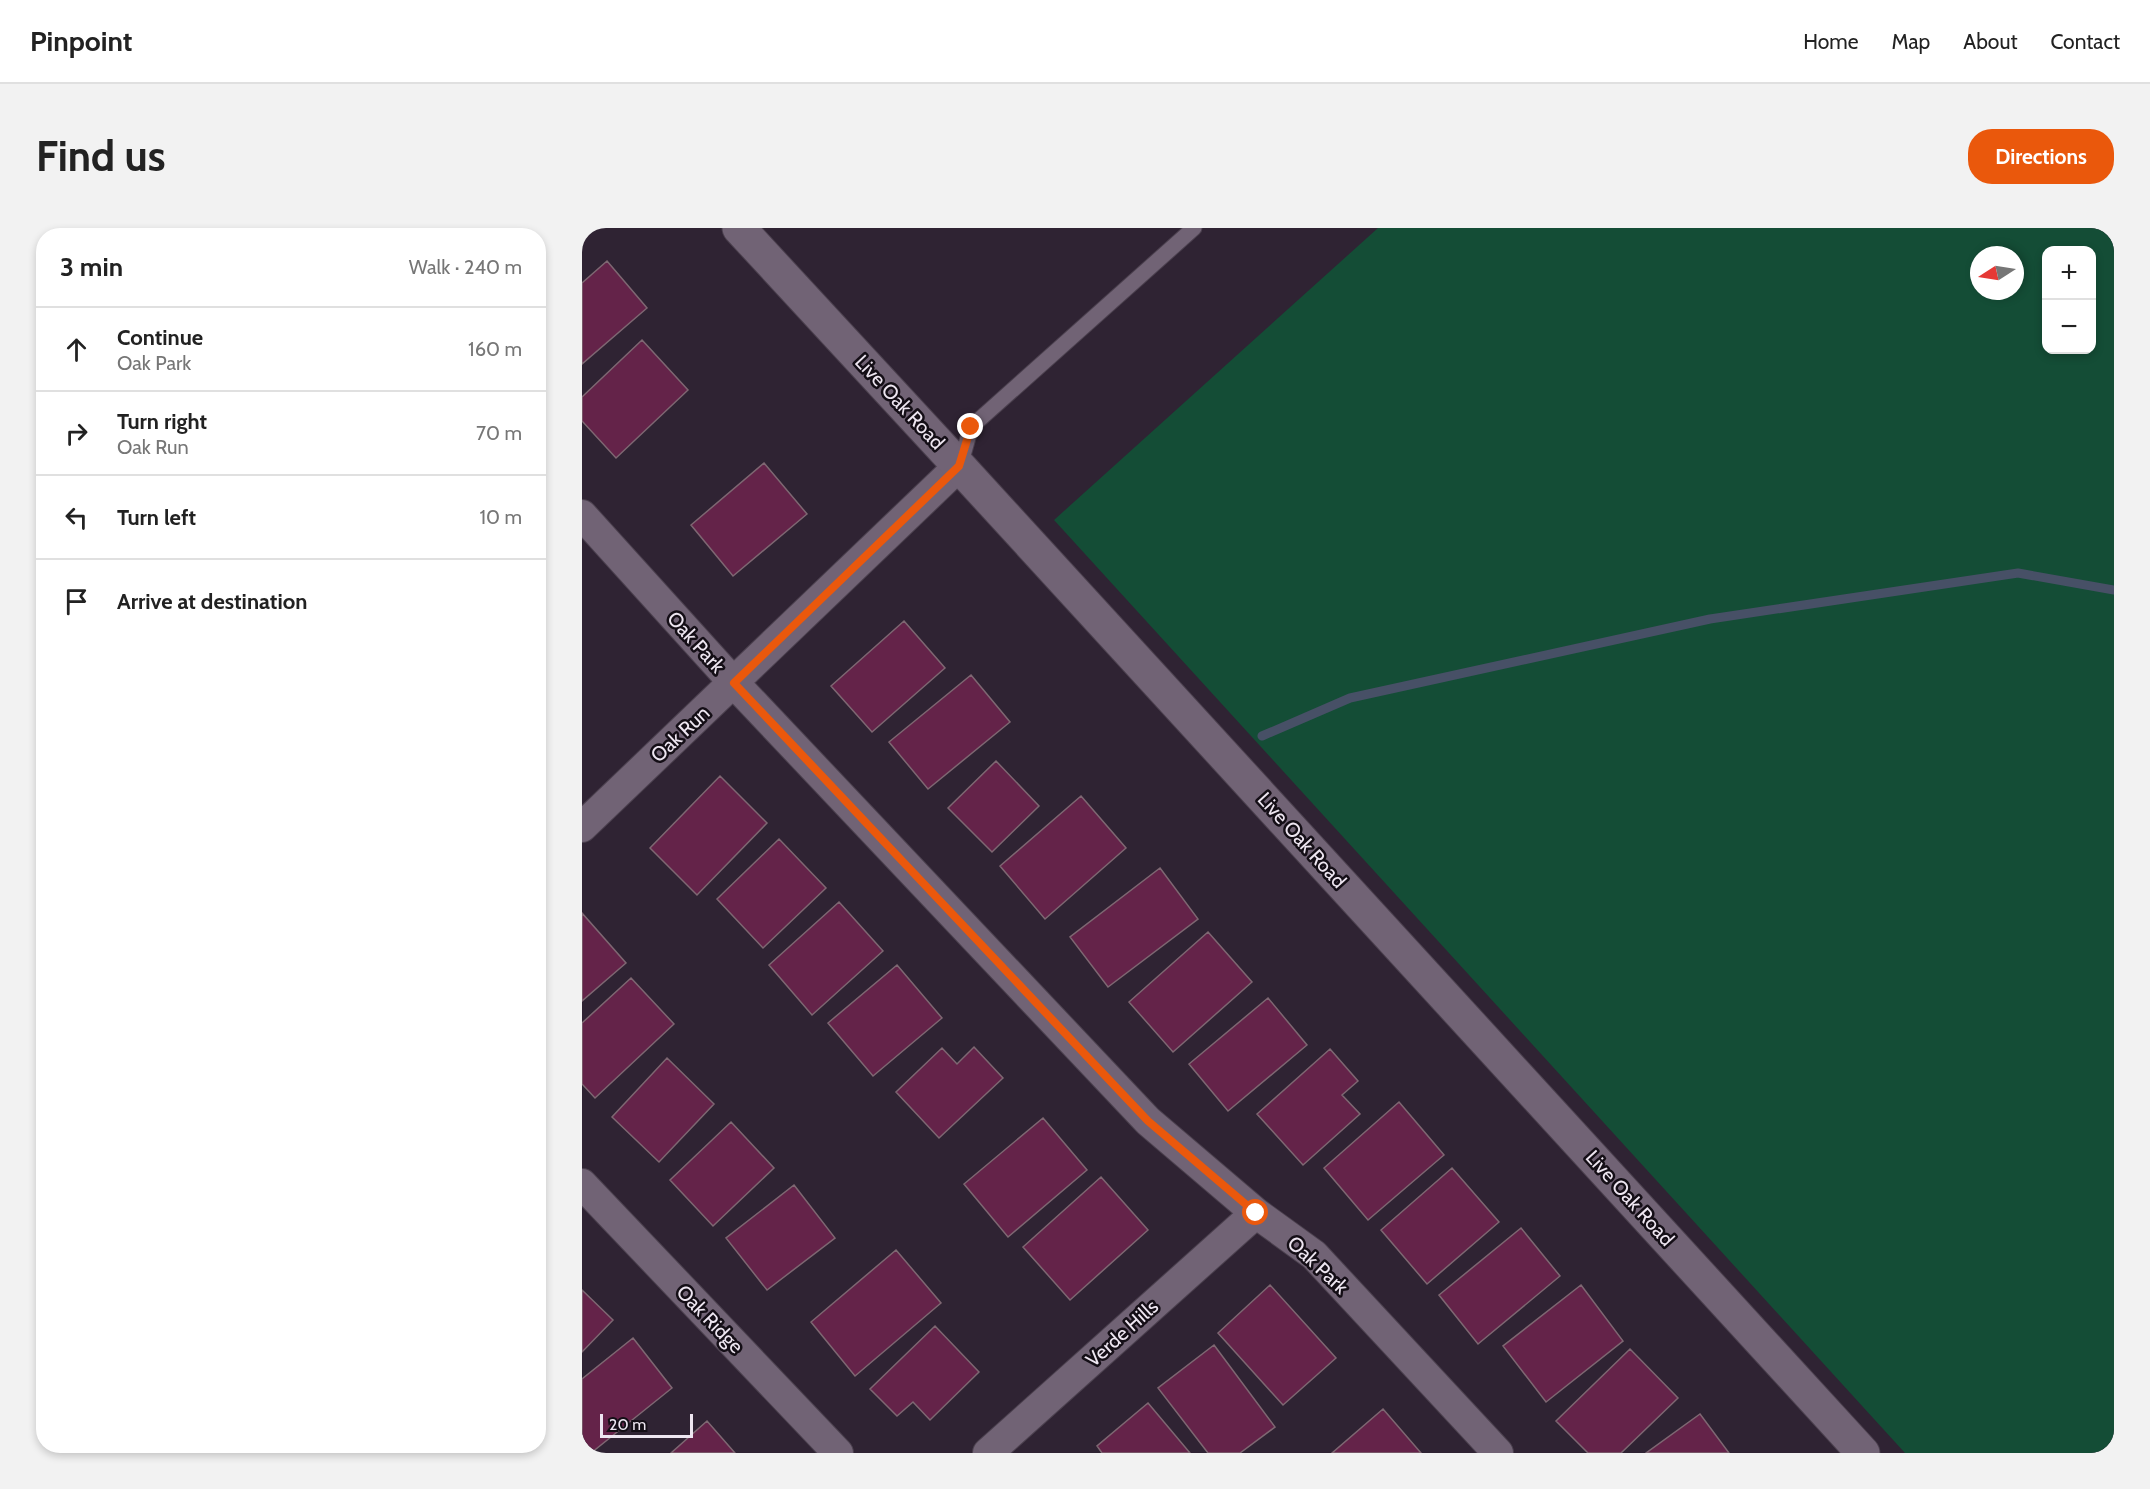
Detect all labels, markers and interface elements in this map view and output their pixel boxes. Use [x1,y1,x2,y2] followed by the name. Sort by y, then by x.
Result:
[30,24,132,58] text: Pinpoint
[1803,29,1859,54] text: Home
[1892,29,1930,54] text: Map
[1963,29,2017,54] text: About
[2050,29,2120,54] text: Contact
[1968,129,2114,184] button: Directions
[36,130,165,182] text: Find us
[1970,246,2024,300] north arrow
[2042,246,2096,354] map controls
[2042,246,2096,300] button: +
[60,251,123,283] text: 3 min
[409,255,522,279] text: Walk · 240 m
[2042,300,2096,354] button: −
[117,324,203,351] text: Continue
[60,333,93,366] icon: ahead
[468,337,522,361] text: 160 m
[850,350,950,454] street label: Live Oak Road
[117,351,191,375] text: Oak Park
[117,408,207,435] text: Turn right
[957,413,983,439] route end
[60,417,93,450] icon: right
[476,421,522,445] text: 70 m
[117,435,189,459] text: Oak Run
[60,501,93,534] icon: left
[117,504,196,531] text: Turn left
[479,505,522,529] text: 10 m
[60,585,93,618] icon: arrive
[117,588,307,615] text: Arrive at destination
[662,606,730,678] street label: Oak Park
[646,701,714,767] street label: Oak Run
[1253,787,1351,893] street label: Live Oak Road
[1581,1145,1679,1251] street label: Live Oak Road
[1242,1199,1268,1225] route start
[1283,1231,1353,1299] street label: Oak Park
[672,1280,748,1358] street label: Oak Ridge
[1081,1294,1163,1372] street label: Verde Hills
[600,1411,693,1438] scale bar
[609,1415,646,1434] text: 20 m

